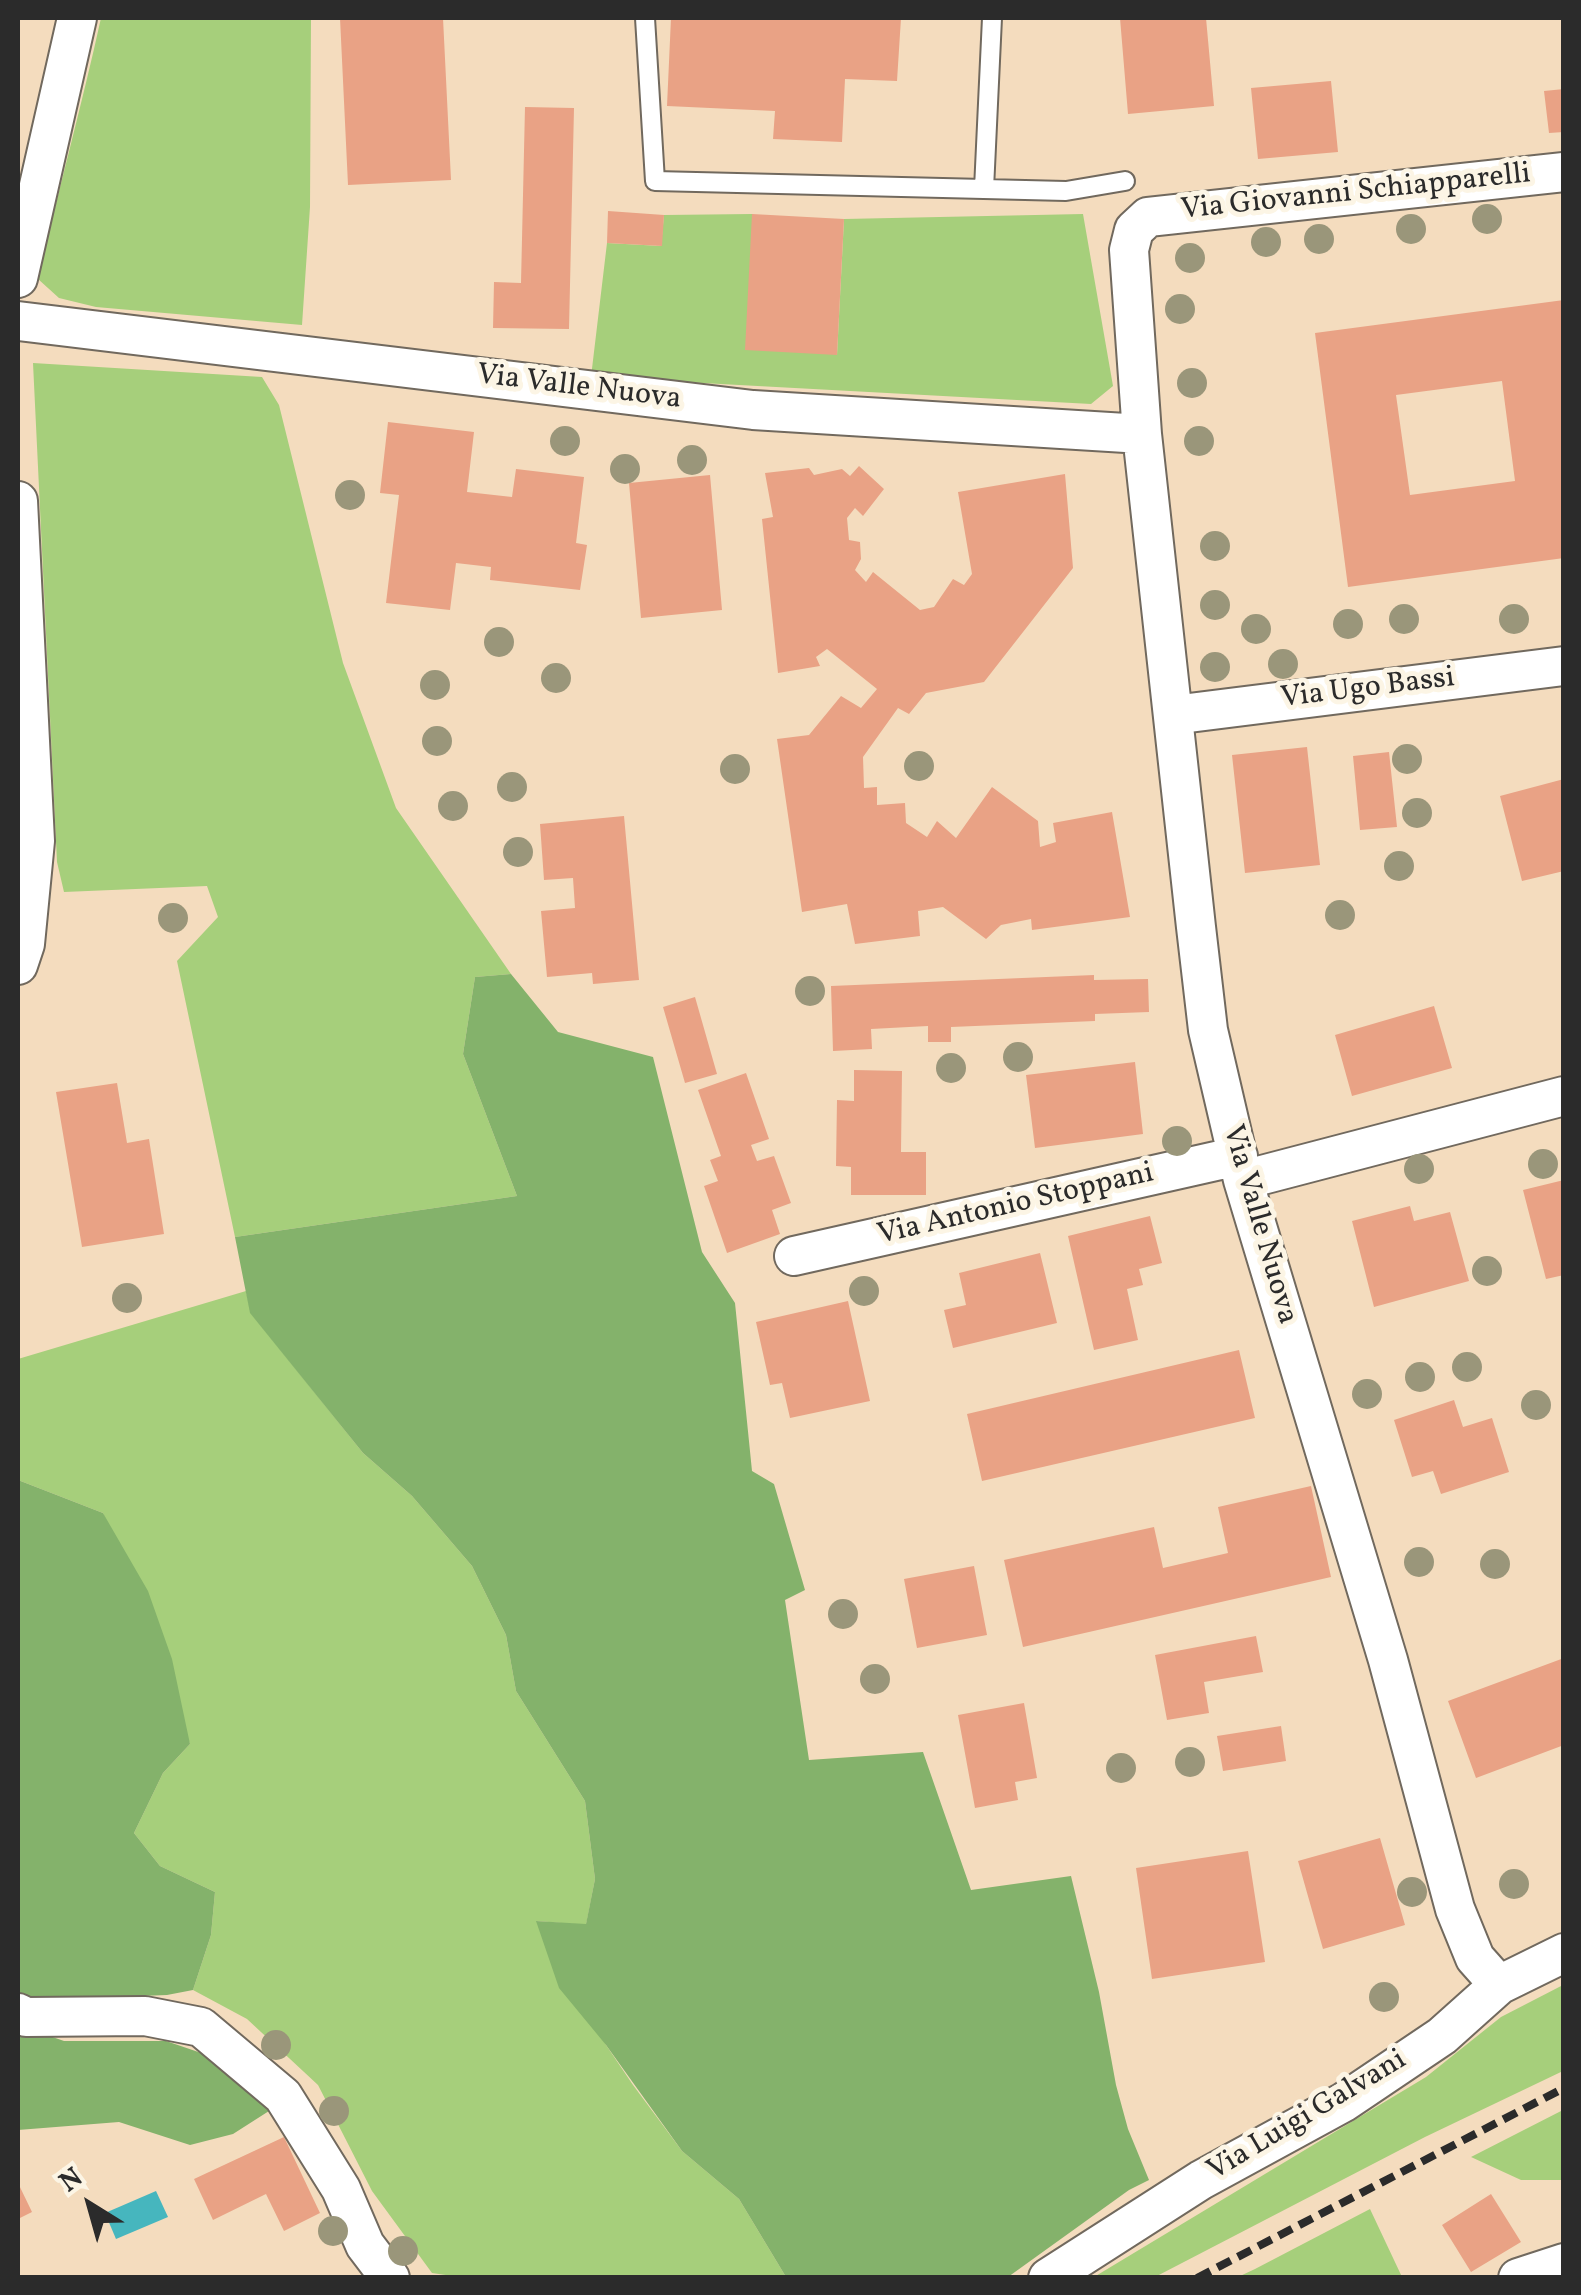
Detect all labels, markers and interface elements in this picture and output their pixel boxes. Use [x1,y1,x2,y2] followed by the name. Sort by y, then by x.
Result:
[1179,158,1533,230] street label: Via Giovanni Schiapparelli
[475,359,683,419] street label: Via Valle Nuova
[1279,661,1457,719] street label: Via Ugo Bassi
[1212,1121,1304,1329] street label: Via Valle Nuova
[874,1157,1158,1255] street label: Via Antonio Stoppani
[1202,2043,1414,2191] street label: Via Luigi Galvani
[40,2155,140,2255] north arrow
[52,2159,91,2202] text: N

